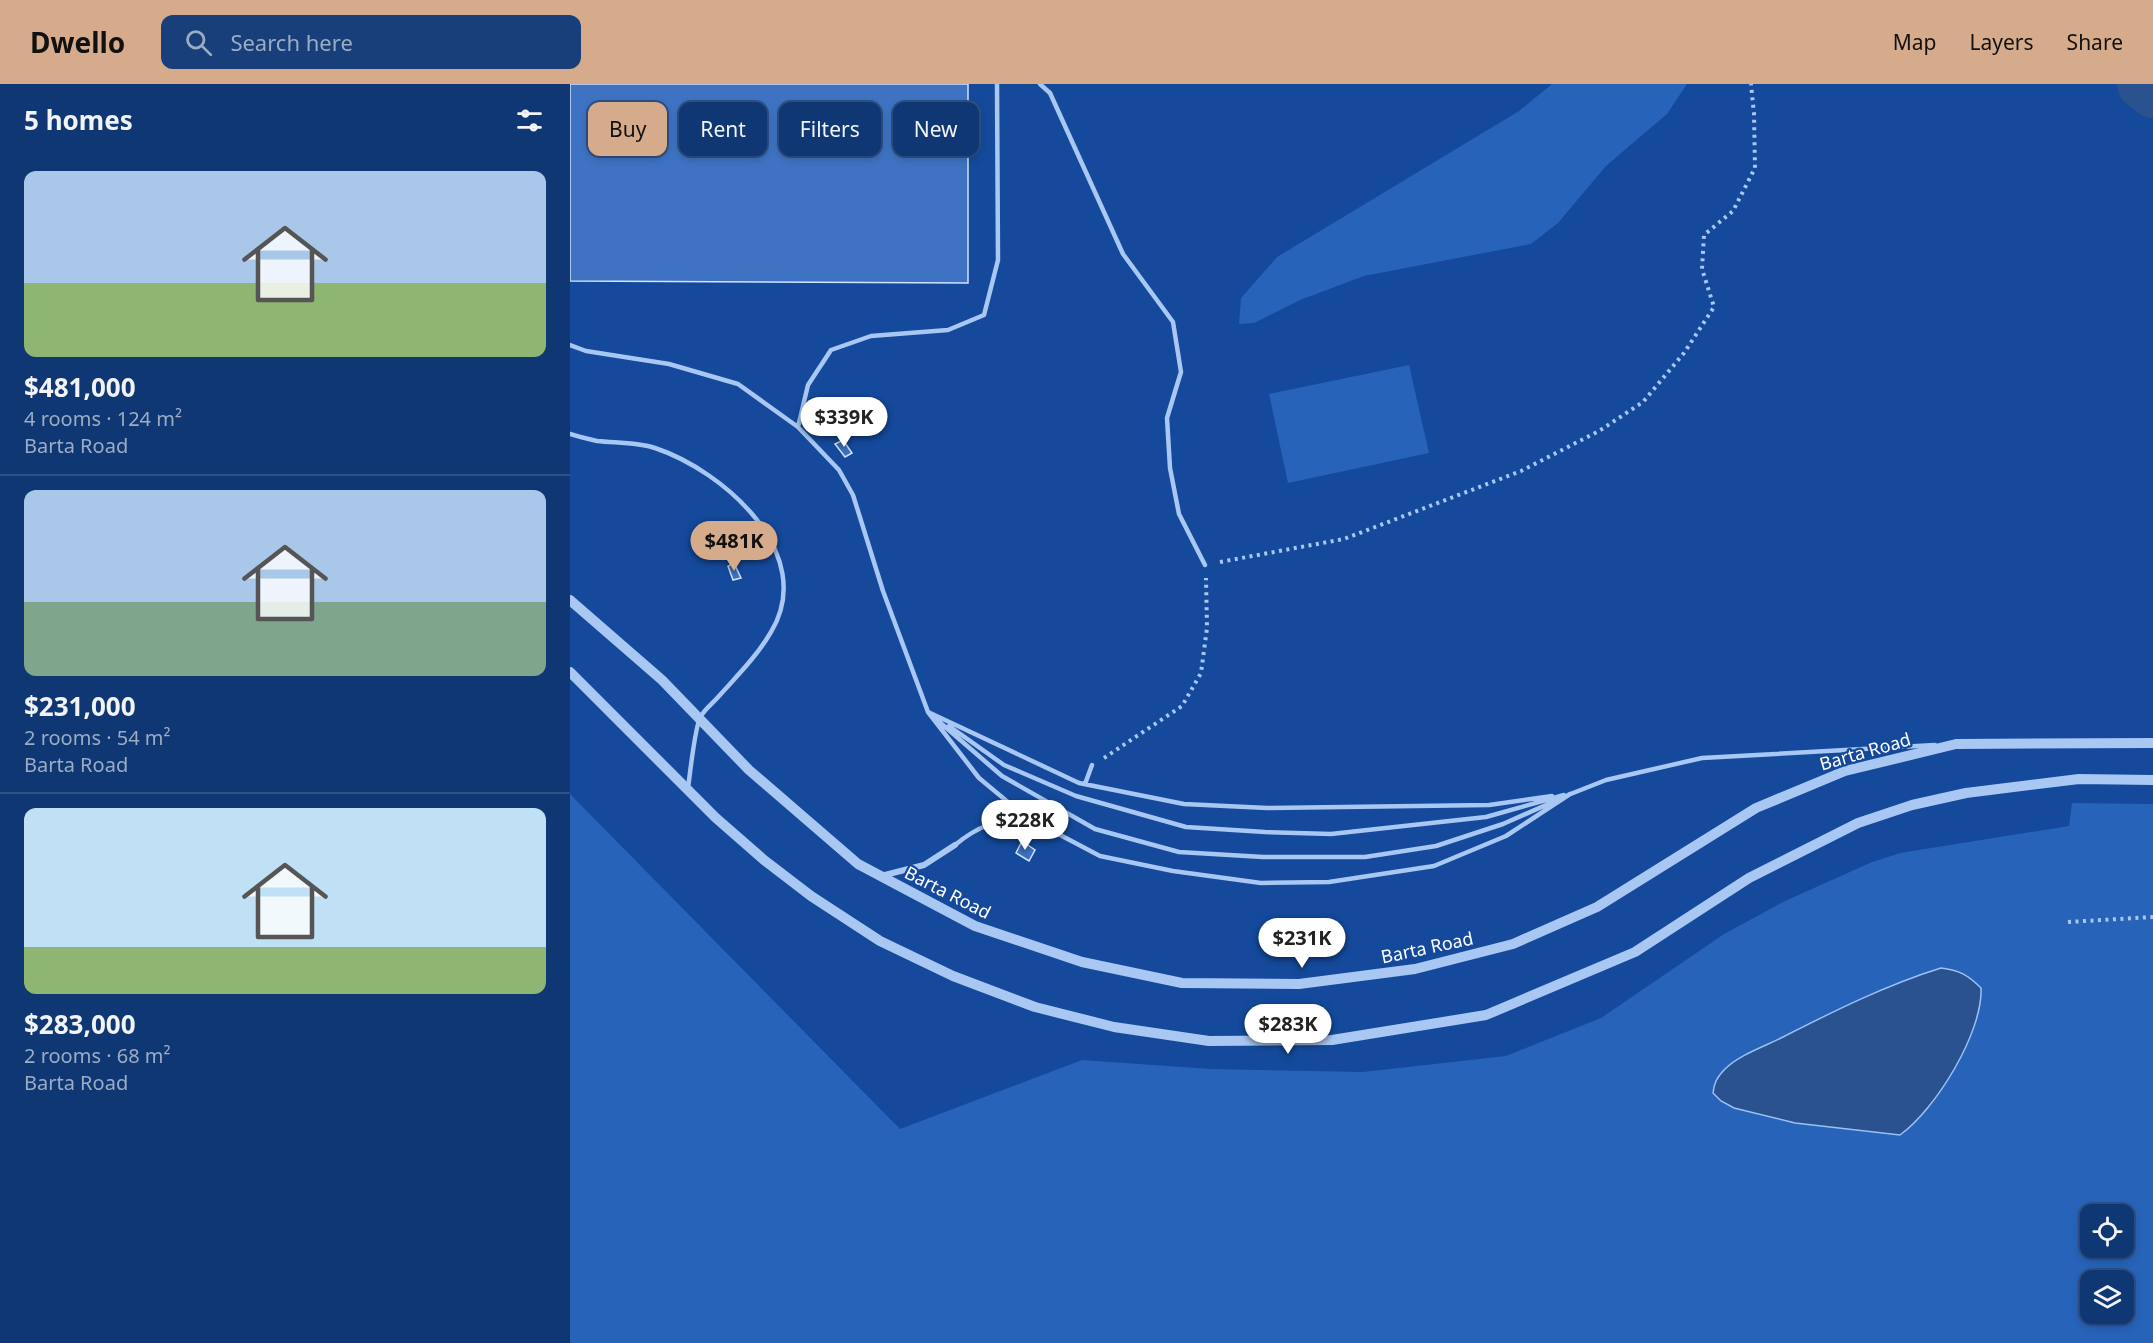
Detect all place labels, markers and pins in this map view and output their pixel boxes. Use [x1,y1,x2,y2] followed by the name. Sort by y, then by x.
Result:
[802,397,886,448] pin: $339K
[692,521,776,572] pin: $481K
[983,800,1067,851] pin: $228K
[1260,918,1344,969] pin: $231K
[1246,1004,1330,1055] pin: $283K

